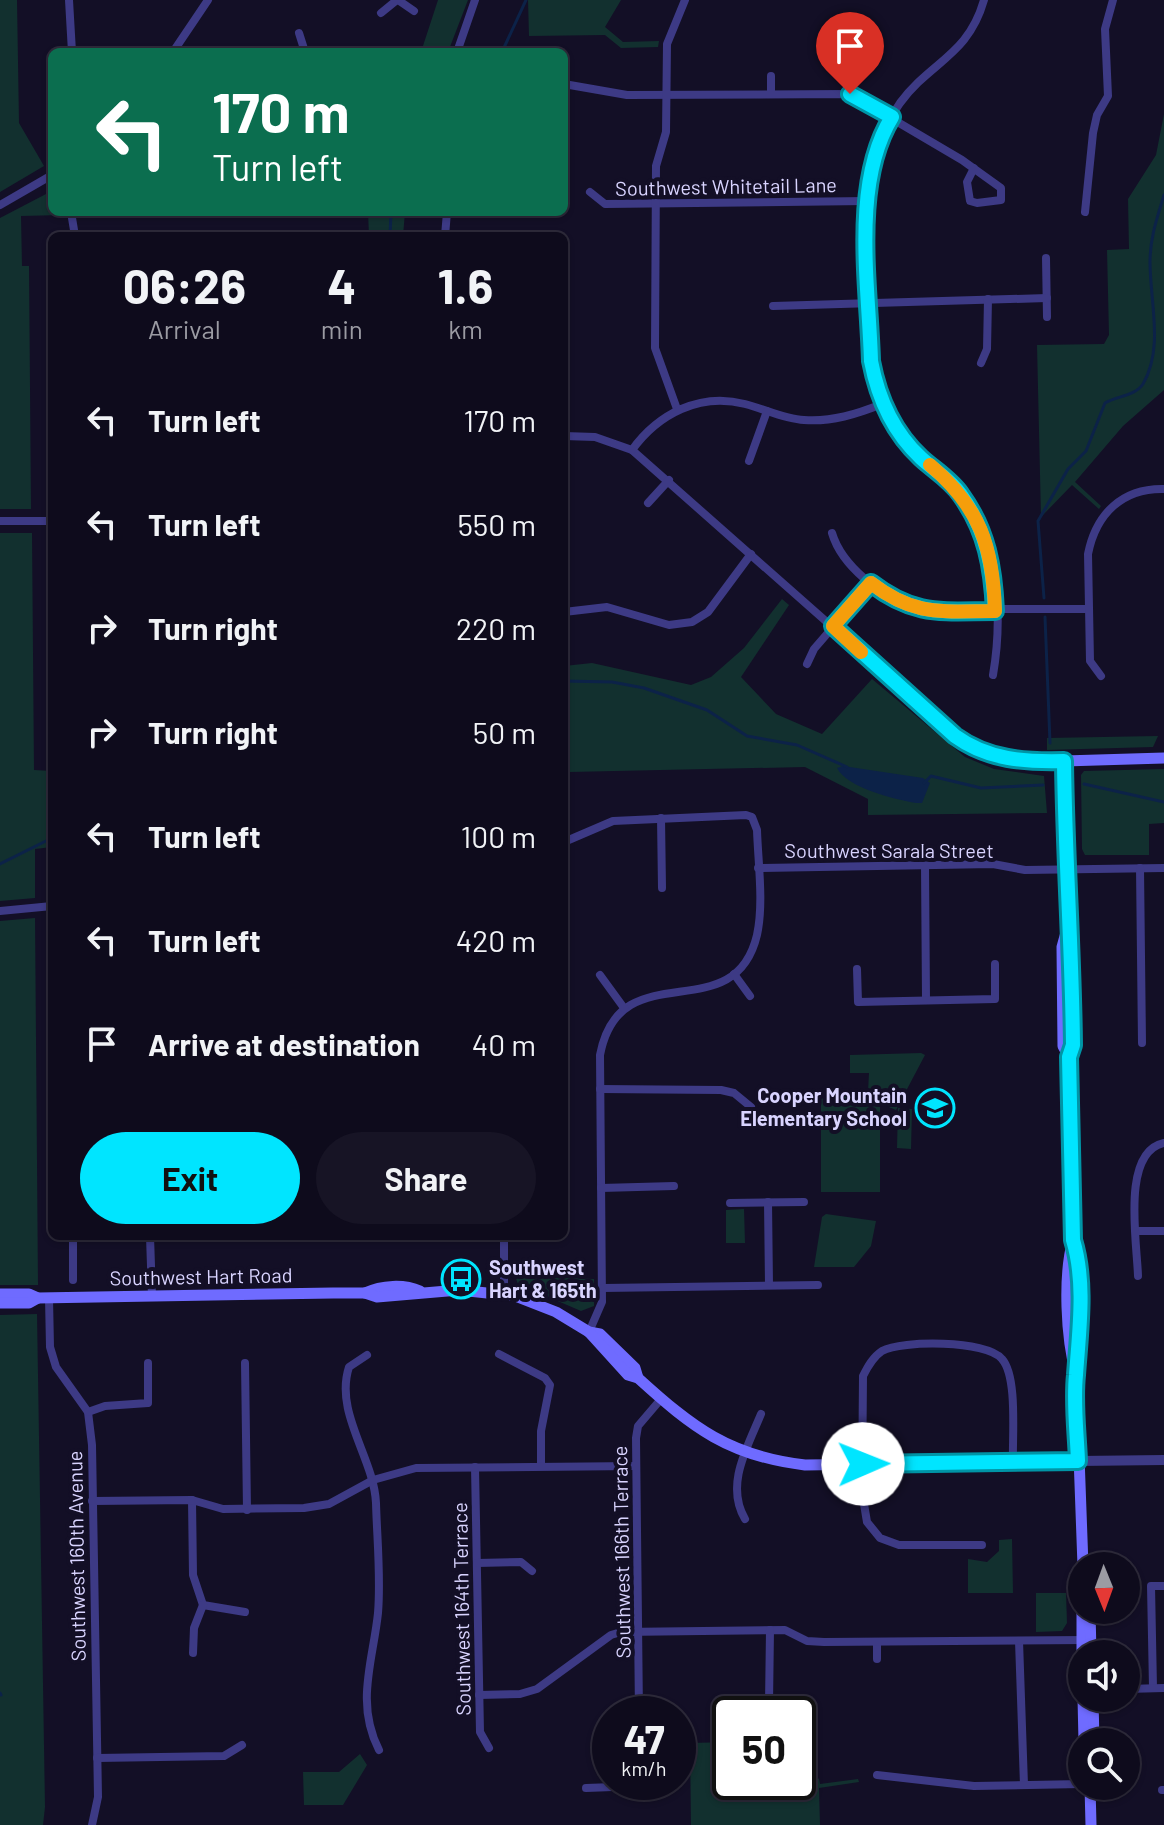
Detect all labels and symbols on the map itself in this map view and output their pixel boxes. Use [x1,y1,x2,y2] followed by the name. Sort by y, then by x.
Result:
[816,12,884,94] pin
[615,172,837,200] street label: Southwest Whitetail Lane
[784,838,994,862] street label: Southwest Sarala Street
[740,1083,907,1130] place label: Cooper Mountain Elementary School
[914,1087,956,1129] school or university icon: Cooper Mountain Elementary School
[489,1255,597,1302] place label: Southwest Hart & 165th
[440,1258,482,1300] bus stop icon: Southwest Hart & 165th
[109,1262,293,1290] street label: Southwest Hart Road
[821,1422,905,1506] position arrow
[607,1445,635,1659] street label: Southwest 166th Terrace
[62,1450,90,1662] street label: Southwest 160th Avenue
[447,1502,475,1716] street label: Southwest 164th Terrace
[1068,1552,1140,1624] north arrow
[712,1696,816,1800] speed limit sign: 50

